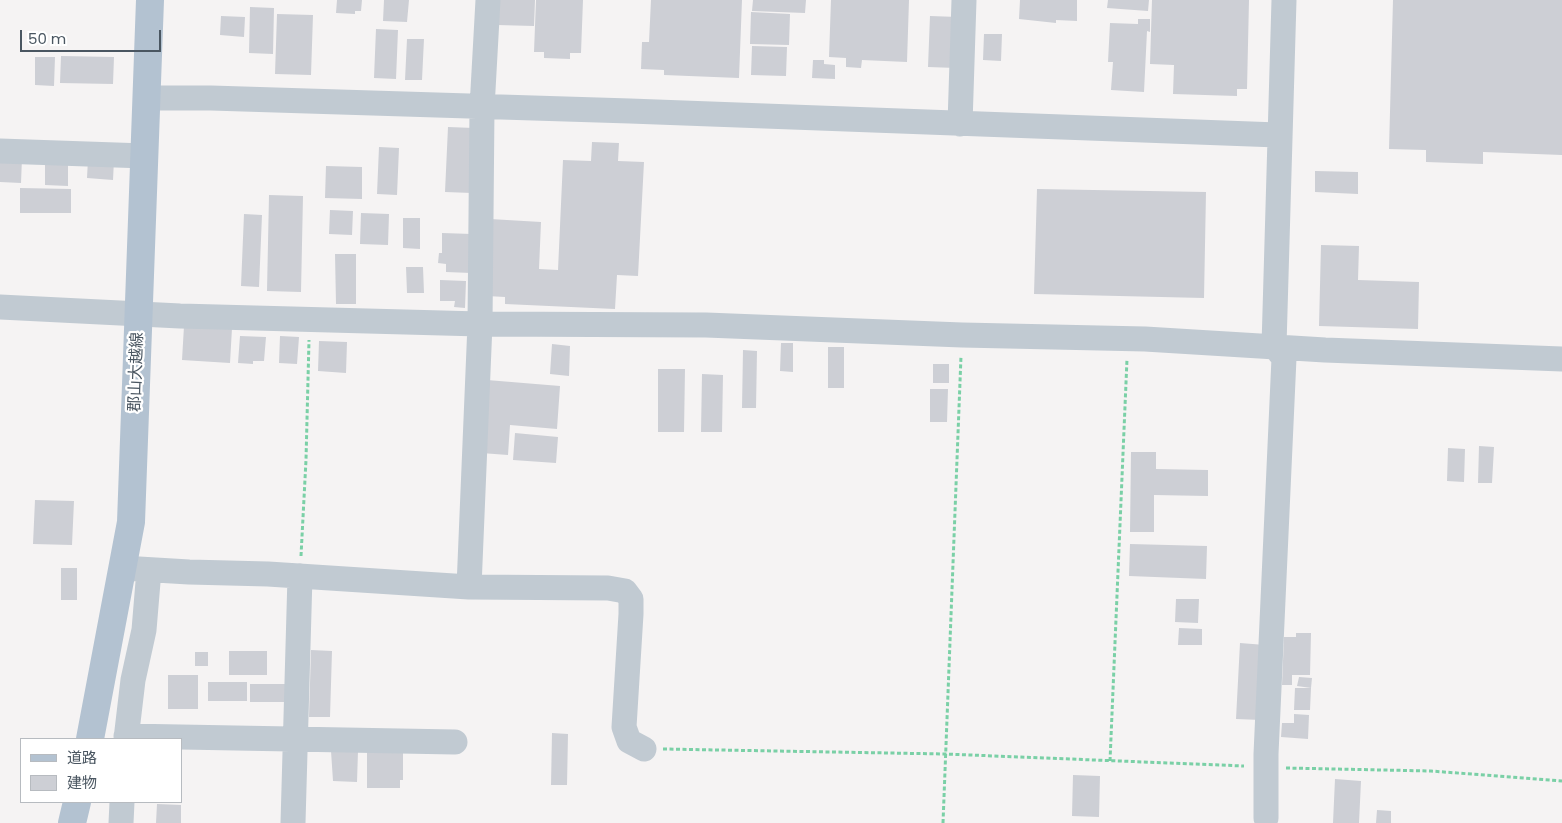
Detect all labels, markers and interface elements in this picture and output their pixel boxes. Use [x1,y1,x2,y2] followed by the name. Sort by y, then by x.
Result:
[22,20,164,52] scale bar
[28,28,66,49] text: 50 m
[126,332,148,412] street label: 郡山大越線
[20,738,182,803] legend
[67,747,97,768] text: 道路
[67,772,97,793] text: 建物

